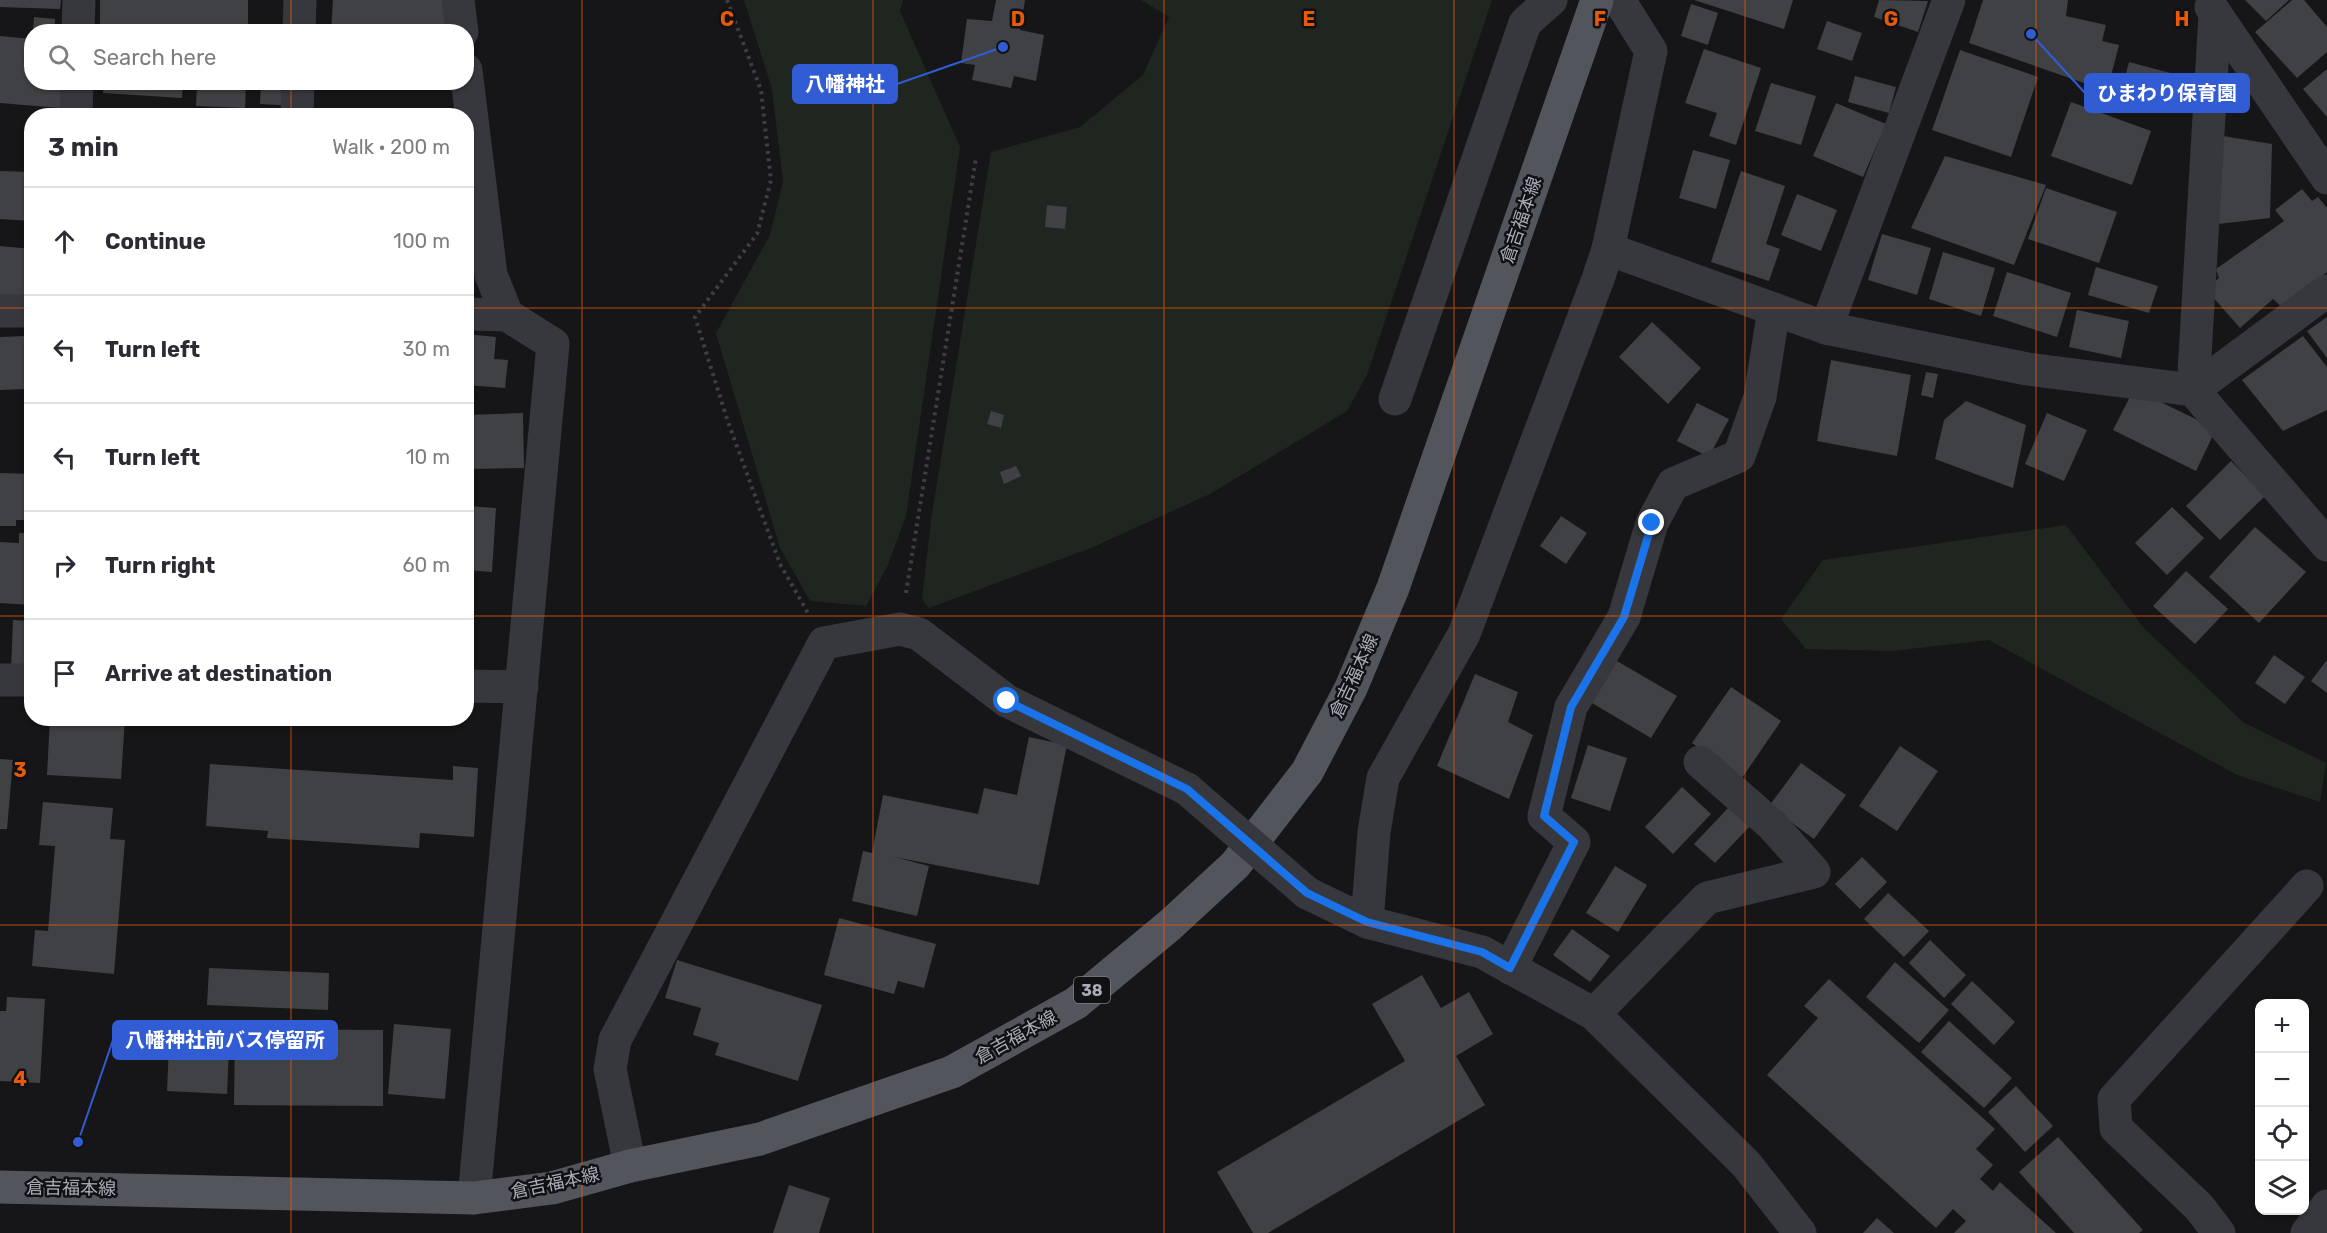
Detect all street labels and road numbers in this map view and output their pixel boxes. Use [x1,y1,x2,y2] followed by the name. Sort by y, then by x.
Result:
[1496,174,1546,266] street label: 倉吉福本線
[1325,631,1383,721] street label: 倉吉福本線
[1074,977,1110,1003] road number: 38
[971,1006,1061,1068] street label: 倉吉福本線
[509,1163,601,1203] street label: 倉吉福本線
[26,1176,116,1200] street label: 倉吉福本線

